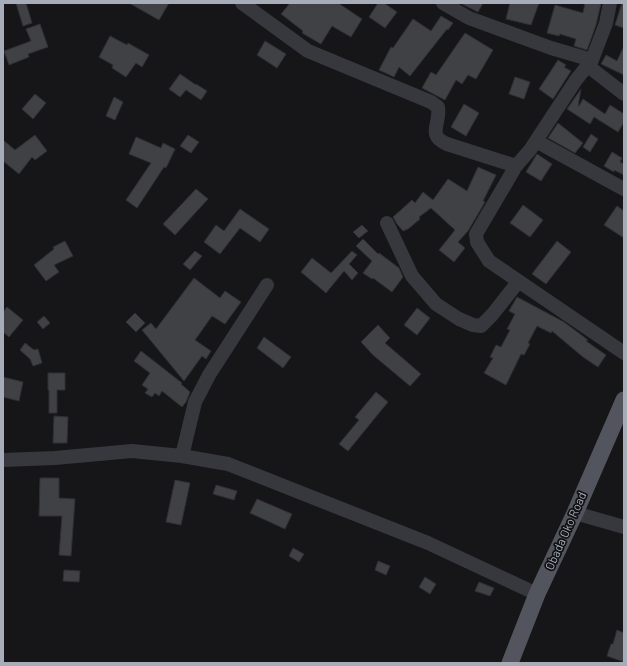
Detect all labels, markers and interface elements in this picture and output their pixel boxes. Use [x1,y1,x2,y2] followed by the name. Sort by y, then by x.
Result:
[542,489,589,572] street label: Obada Oko Road

